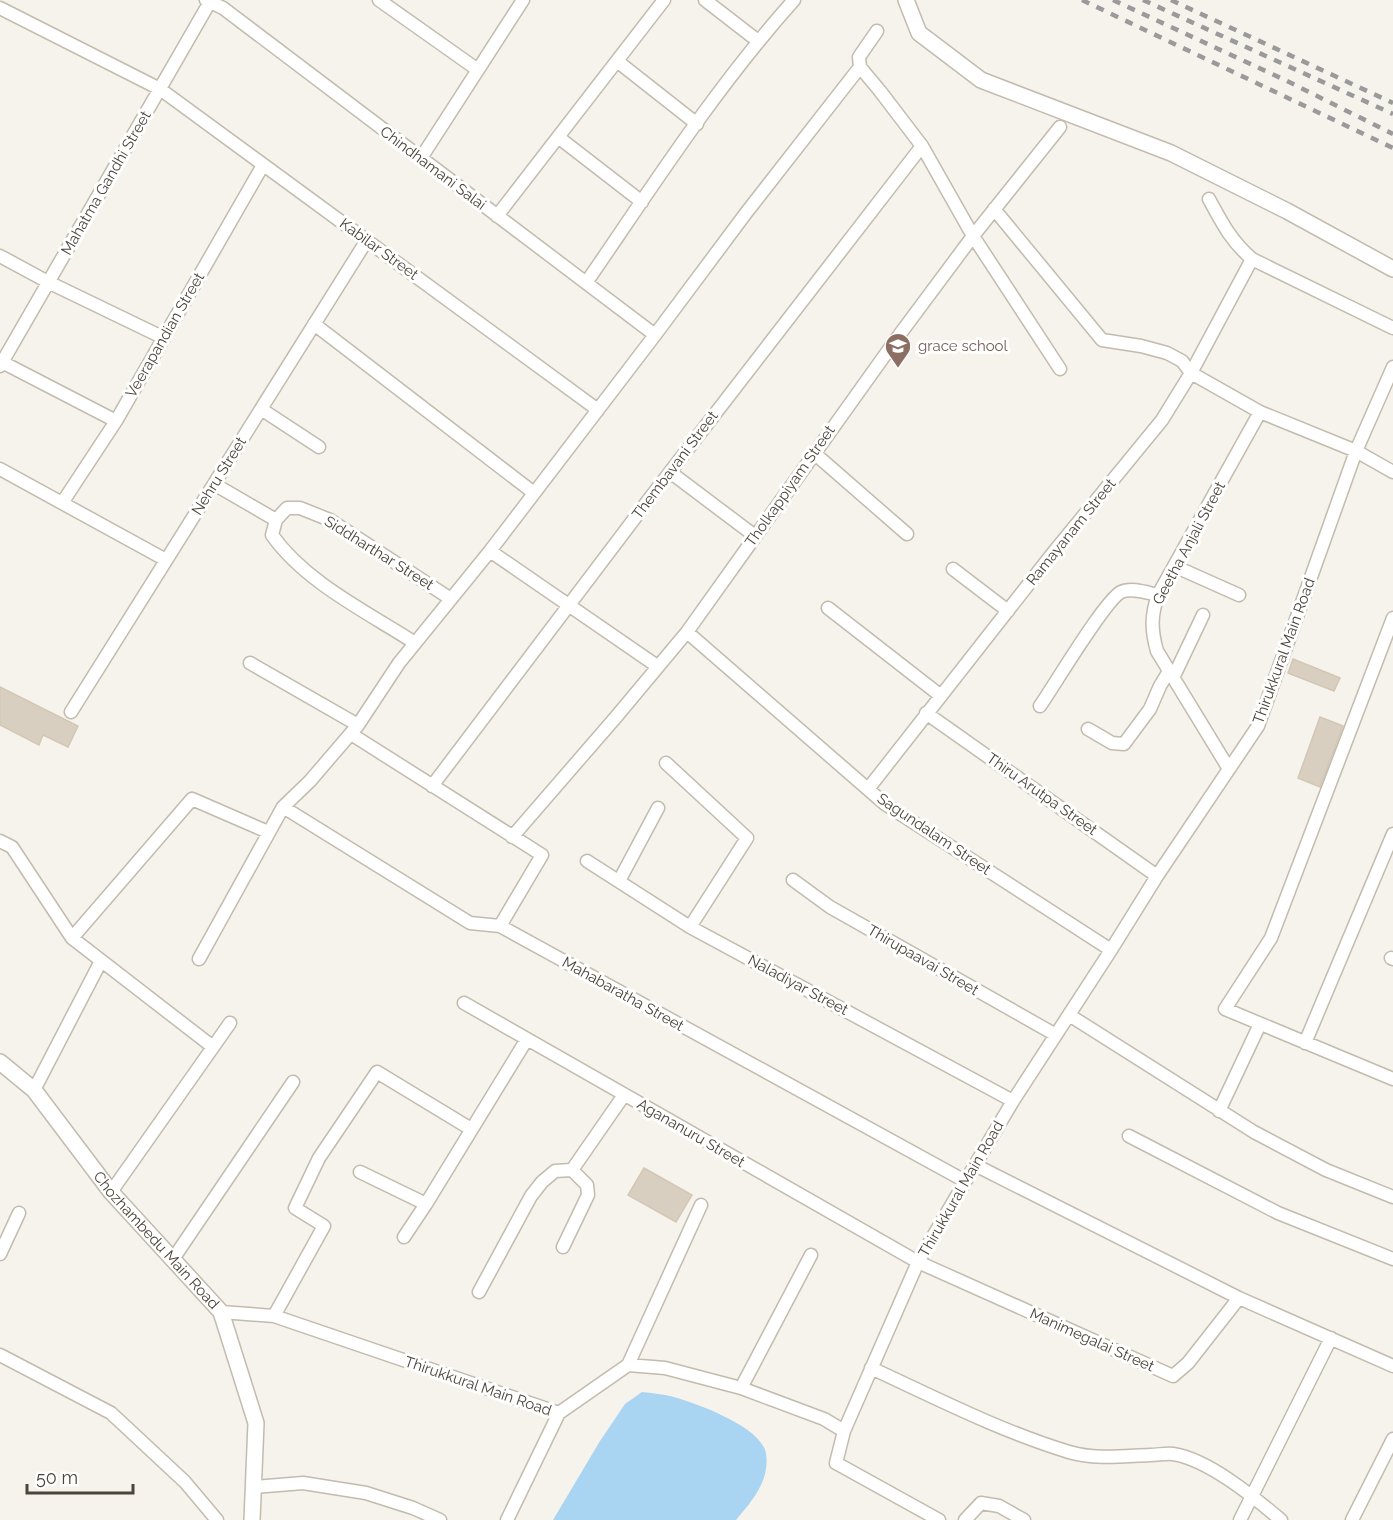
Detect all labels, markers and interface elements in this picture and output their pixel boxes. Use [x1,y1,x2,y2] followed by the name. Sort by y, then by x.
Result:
[57,108,155,258] street label: Mahatma Gandhi Street
[377,122,489,214] street label: Chindhamani Salai
[336,214,422,284] street label: Kabilar Street
[122,269,208,401] street label: Veerapandian Street
[883,331,913,369] school or university icon: grace school
[918,337,1009,355] place label: grace school
[628,407,722,523] street label: Thembavani Street
[741,422,839,550] street label: Tholkappiyam Street
[188,434,250,518] street label: Nehru Street
[1023,475,1119,589] street label: Ramayanam Street
[1149,478,1229,608] street label: Geetha Anjali Street
[321,512,437,594] street label: Siddharthar Street
[1249,576,1319,726] street label: Thirukkural Main Road
[983,749,1101,839] street label: Thiru Arutpa Street
[874,789,994,879] street label: Sagundalam Street
[864,921,982,999] street label: Thirupaavai Street
[745,951,851,1019] street label: Naladiyar Street
[559,953,687,1035] street label: Mahabaratha Street
[634,1095,748,1171] street label: Agananuru Street
[915,1118,1007,1260] street label: Thirukkural Main Road
[90,1168,223,1313] street label: Chozhambedu Main Road
[1027,1304,1157,1376] street label: Manimegalai Street
[402,1352,554,1420] street label: Thirukkural Main Road
[27,1457,134,1495] scale bar
[36,1467,78,1488] text: 50 m

